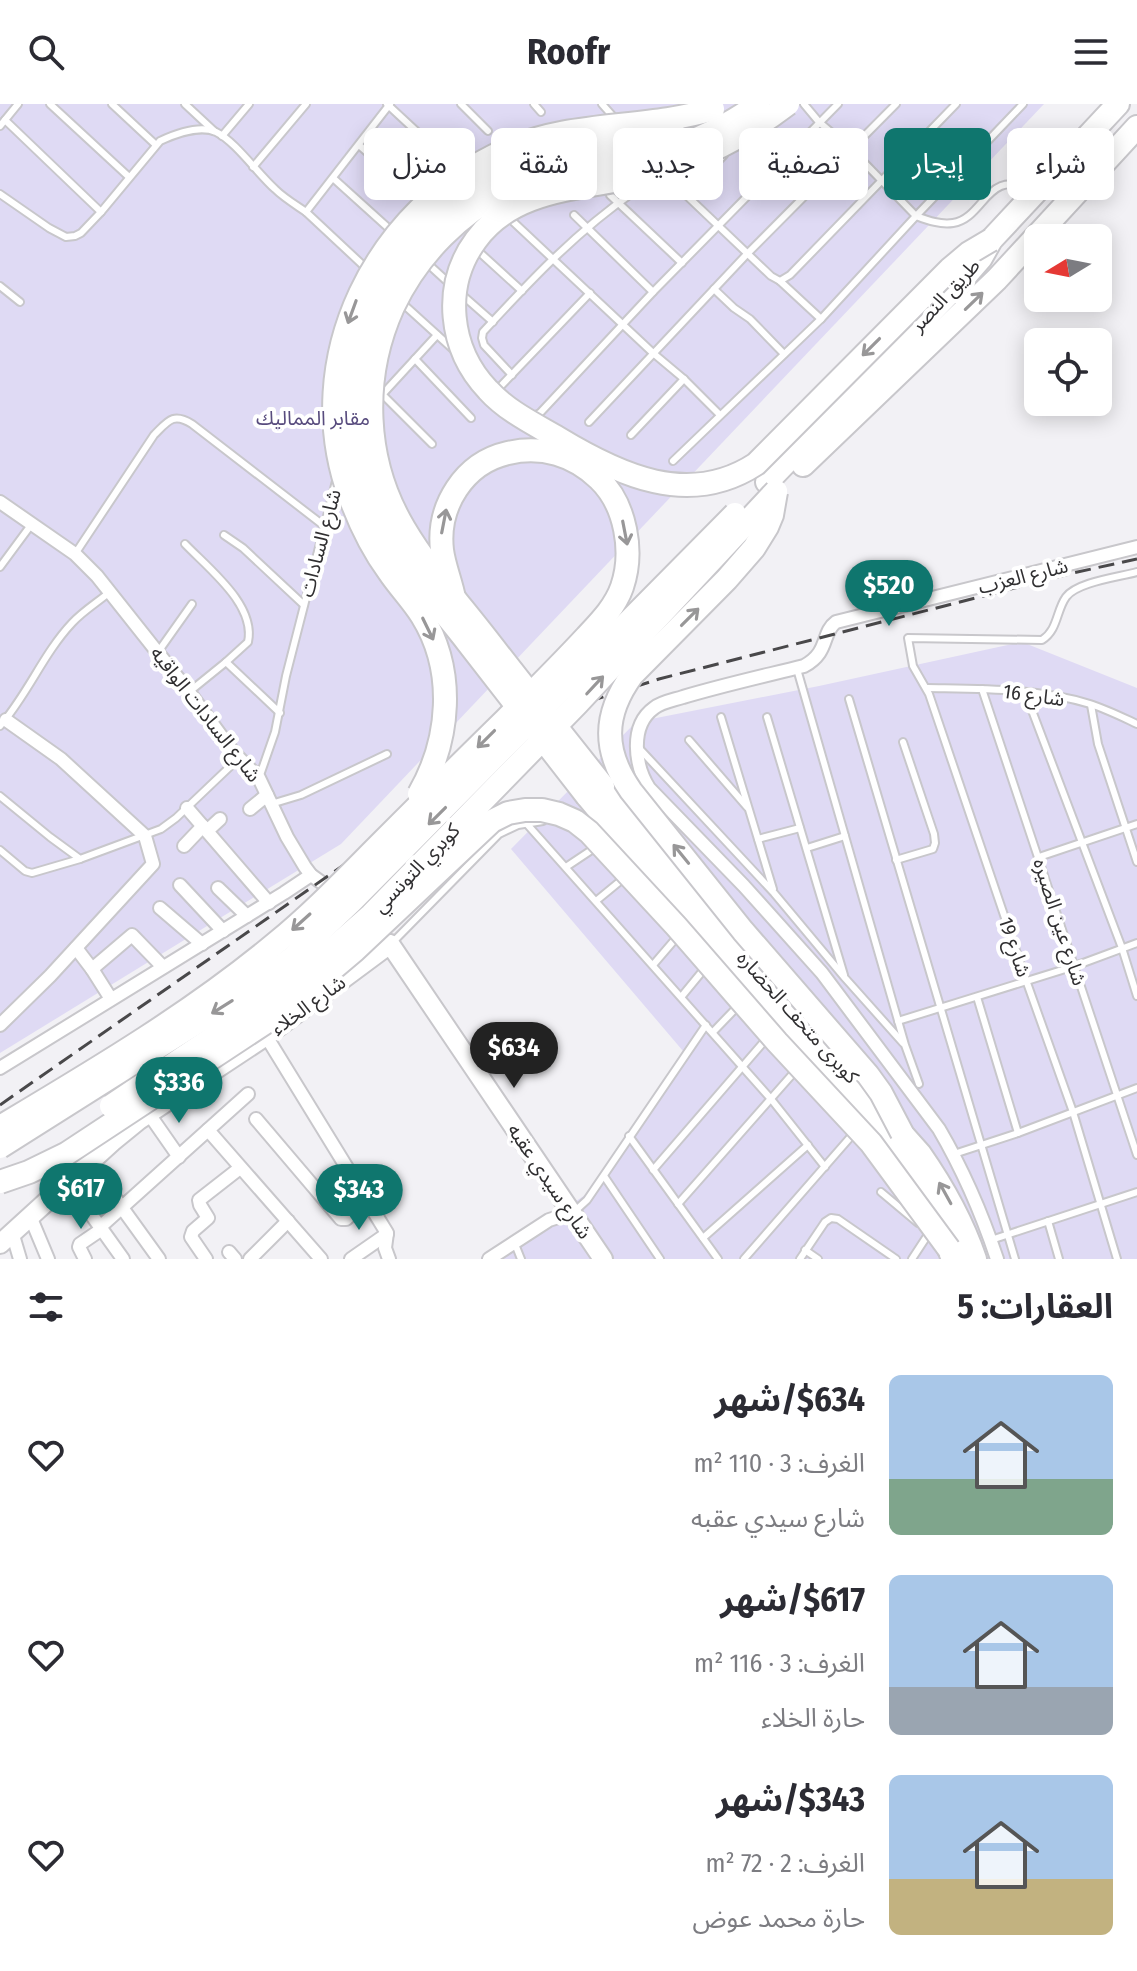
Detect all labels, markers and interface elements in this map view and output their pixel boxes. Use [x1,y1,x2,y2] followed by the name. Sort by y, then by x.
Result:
[24,30,68,74] icon: search
[527,30,610,74] text: Roofr
[1069,30,1113,74] icon: menu
[364,128,475,200] chip: منزل
[491,128,597,200] chip: شقة
[613,128,723,200] chip: جديد
[739,128,868,200] chip: تصفية
[884,128,991,200] chip: إيجار
[1007,128,1114,200] chip: شراء
[1024,224,1112,312] north arrow
[1024,224,1112,416] map controls
[904,253,986,338] street label: طريق النصر
[964,292,983,311] one-way arrow
[344,299,359,324] one-way arrow
[1024,328,1112,416] button: locate
[862,337,881,356] one-way arrow
[256,406,370,430] park label: مقابر المماليك
[294,486,349,600] street label: شارع السادات
[438,509,453,535] one-way arrow
[618,520,633,545] one-way arrow
[976,553,1071,602] street label: شارع العزب
[842,560,936,628] pin: $520
[863,570,915,601] text: $520
[680,608,699,627] one-way arrow
[421,617,437,641] one-way arrow
[143,641,266,788] street label: شارع السادات الواقيه
[586,675,605,695] one-way arrow
[1002,679,1066,714] street label: شارع 16
[477,729,496,748] one-way arrow
[427,806,446,826] one-way arrow
[367,818,468,920] street label: كوبري التونسي
[672,844,689,865] one-way arrow
[1025,855,1092,989] street label: شارع عين الصيره
[291,912,311,931] one-way arrow
[991,914,1036,981] street label: شارع 19
[732,946,864,1089] street label: كوبرى متحف الحضاره
[266,970,352,1043] street label: شارع الخلاء
[211,999,234,1015] one-way arrow
[467,1022,561,1090] pin: $634
[488,1032,540,1063] text: $634
[132,1057,226,1125] pin: $336
[153,1067,205,1098] text: $336
[500,1119,597,1245] street label: شارع سيدي عقبه
[34,1163,128,1231] pin: $617
[312,1164,406,1232] pin: $343
[57,1173,105,1204] text: $617
[334,1174,384,1205] text: $343
[937,1181,952,1205] one-way arrow
[24,1285,68,1329] icon: filters
[957,1286,1113,1327] text: العقارات: 5
[714,1379,865,1420] text: $634/شهر
[953,1407,1049,1503] icon: home
[24,1433,68,1477] icon: heart
[693,1448,865,1479] text: الغرف: 3 · 110 m²
[691,1503,865,1534] text: شارع سيدي عقبه
[720,1579,865,1620] text: $617/شهر
[953,1607,1049,1703] icon: home
[24,1633,68,1677] icon: heart
[694,1648,865,1679] text: الغرف: 3 · 116 m²
[761,1703,865,1734] text: حارة الخلاء
[716,1779,865,1820] text: $343/شهر
[953,1807,1049,1903] icon: home
[24,1833,68,1877] icon: heart
[705,1848,865,1879] text: الغرف: 2 · 72 m²
[692,1903,865,1934] text: حارة محمد عوض

